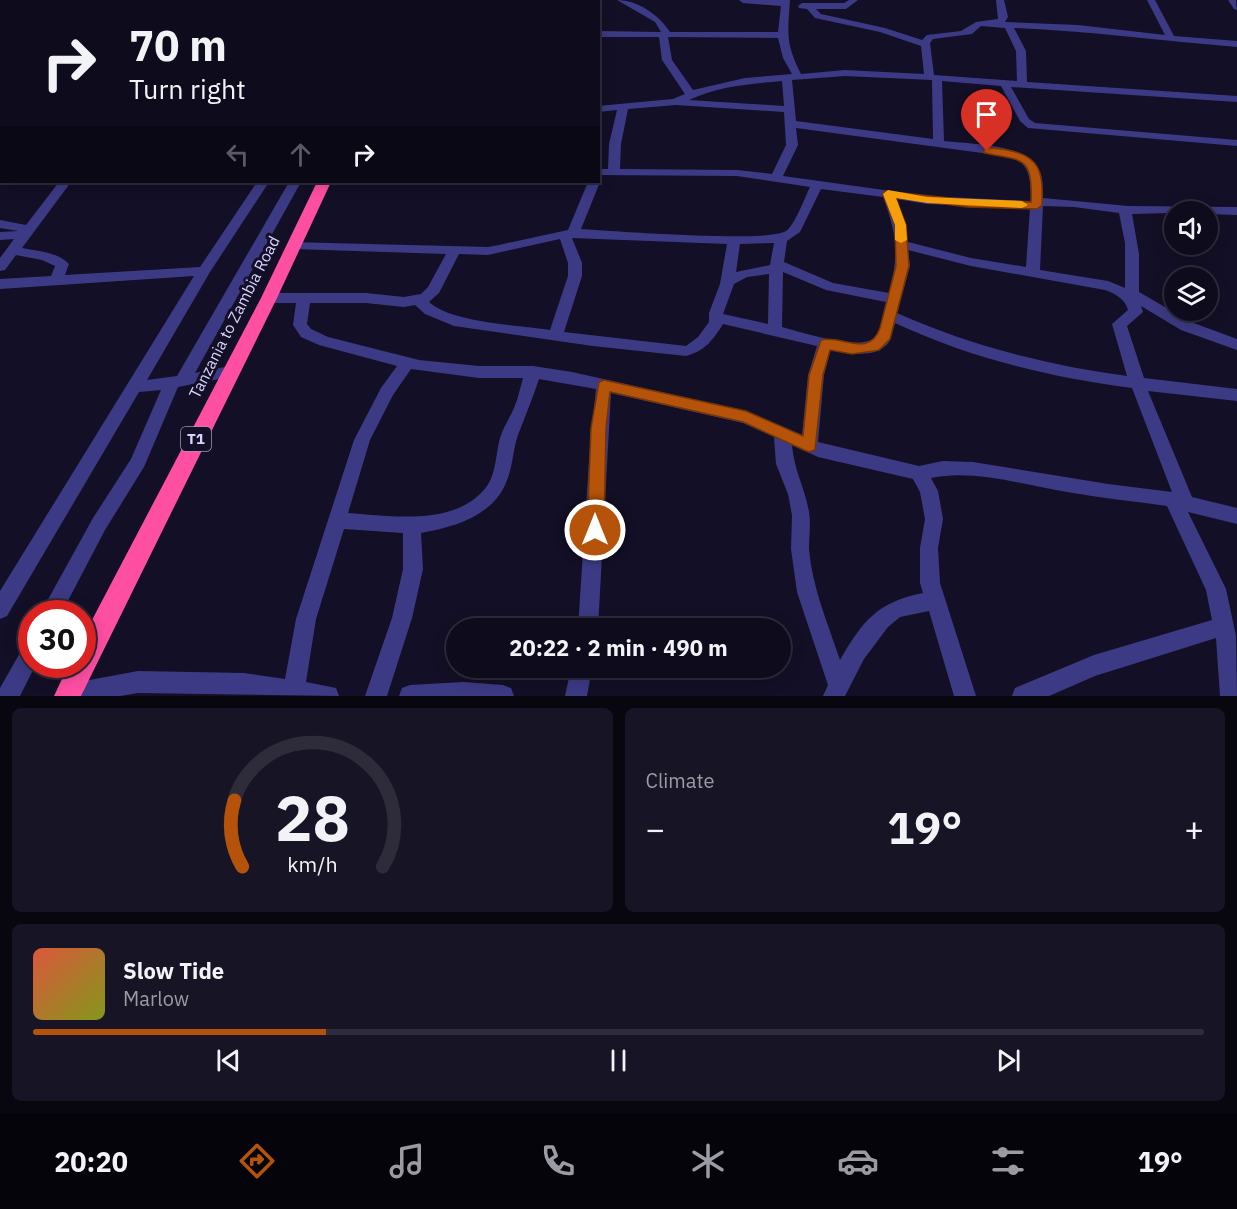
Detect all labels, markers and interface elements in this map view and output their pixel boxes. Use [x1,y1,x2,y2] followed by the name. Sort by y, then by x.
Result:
[129,18,227,73] text: 70 m
[30,24,108,102] icon: right
[129,71,246,106] text: Turn right
[961,89,1012,151] pin
[970,98,1003,131] icon: arrive
[221,138,254,171] icon: left
[284,138,317,171] icon: ahead
[347,138,380,171] icon: right
[1164,201,1218,321] map controls
[1164,201,1218,255] button: sound
[184,232,284,402] street label: Tanzania to Zambia Road
[1164,267,1218,321] button: layers
[181,427,211,451] road number: T1
[563,498,627,562] position arrow
[18,600,96,678] speed limit sign: 30
[509,633,728,662] text: 20:22 · 2 min · 490 m
[646,767,714,794] text: Climate
[275,777,350,858] text: 28
[887,798,962,856] text: 19°
[646,807,665,850] text: −
[1184,807,1204,850] text: +
[287,850,337,878] text: km/h
[123,956,224,985] text: Slow Tide
[123,985,189,1012] text: Marlow
[212,1044,245,1077] icon: previous
[602,1044,635,1077] icon: pause
[992,1044,1025,1077] icon: next
[236,1140,278,1182] icon: directions
[386,1140,428,1182] icon: music
[537,1140,579,1182] icon: phone
[687,1140,729,1182] icon: climate
[837,1140,879,1182] icon: car
[987,1140,1029,1182] icon: filters
[54,1144,128,1179] text: 20:20
[1138,1144,1183,1179] text: 19°

